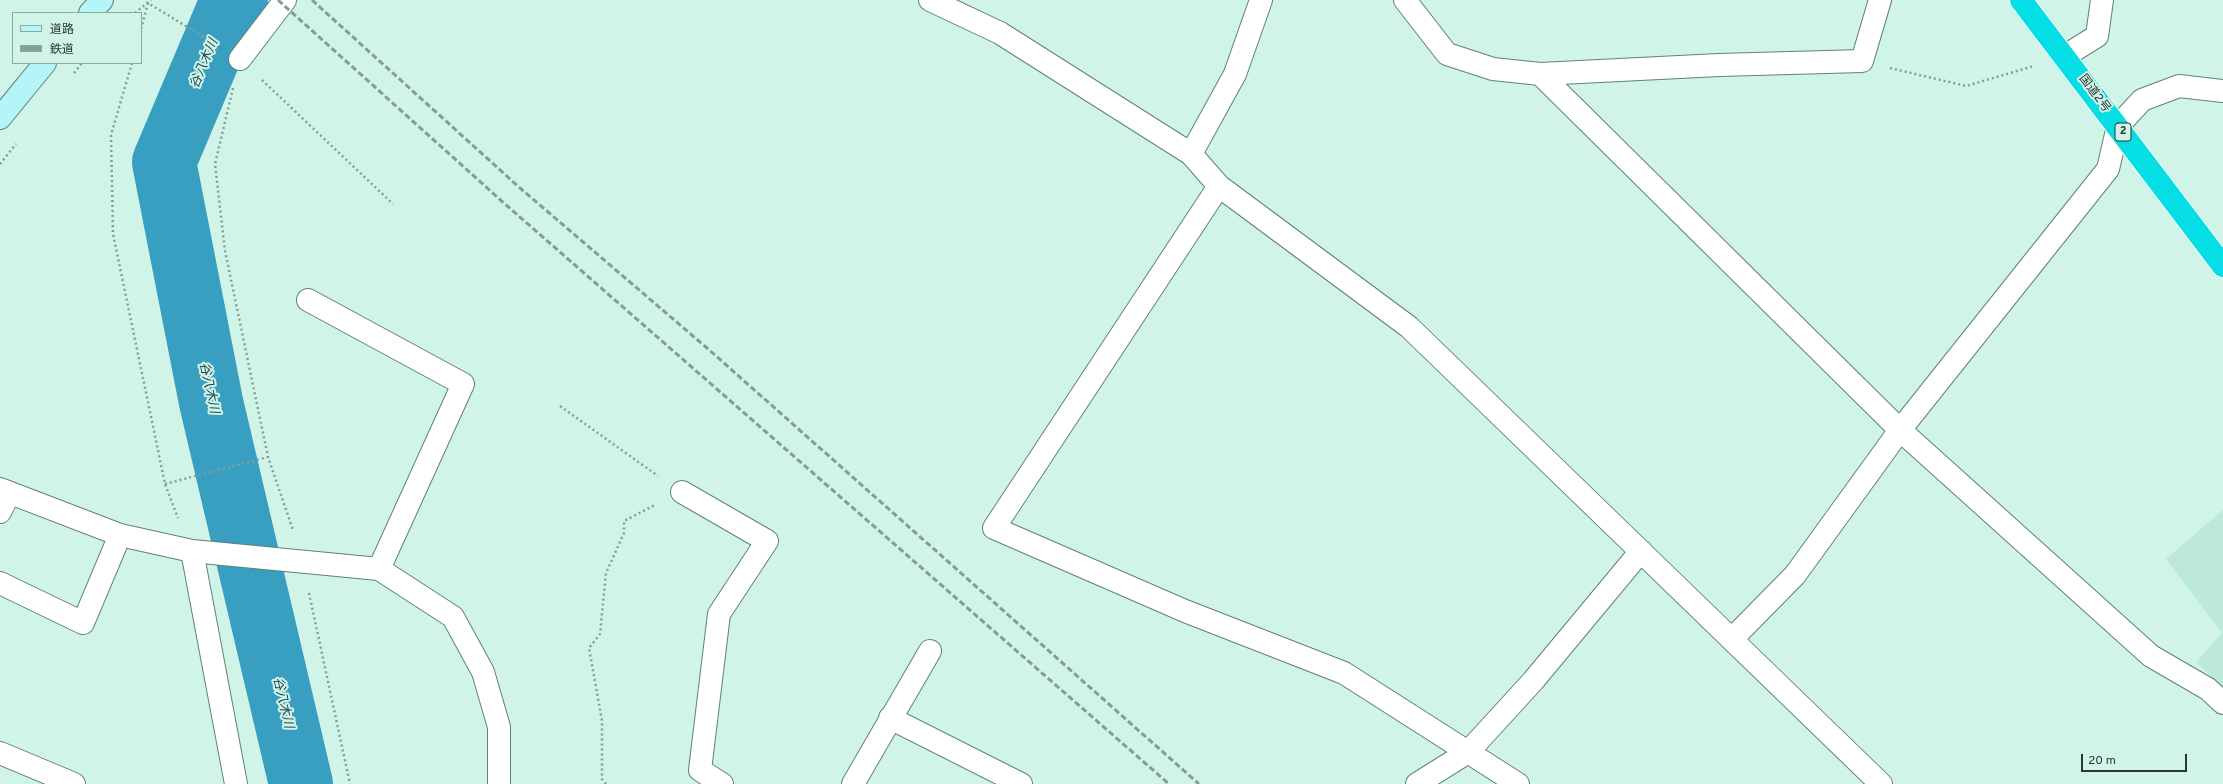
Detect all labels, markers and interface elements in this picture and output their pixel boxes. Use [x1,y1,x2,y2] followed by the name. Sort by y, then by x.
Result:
[12,12,142,64] legend
[50,22,74,38] text: 道路
[188,37,222,91] water label: 谷八木川
[50,42,74,58] text: 鉄道
[2075,72,2113,116] street label: 国道2号
[2115,123,2131,141] road number: 2
[195,361,221,415] water label: 谷八木川
[269,676,295,730] water label: 谷八木川
[2083,746,2189,772] scale bar
[2088,753,2116,769] text: 20 m

